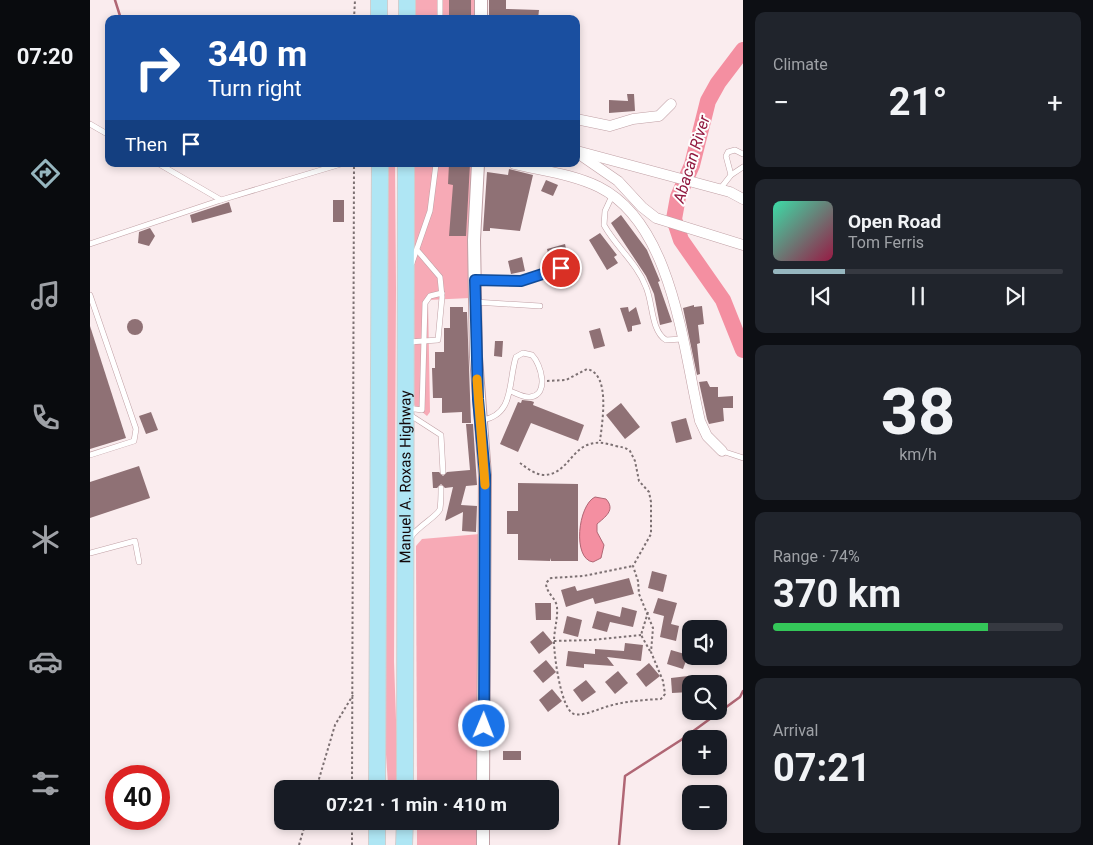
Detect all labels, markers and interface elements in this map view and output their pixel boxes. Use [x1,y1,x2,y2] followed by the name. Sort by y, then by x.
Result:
[208,34,307,75] text: 340 m
[125,35,190,100] icon: right
[17,44,73,69] text: 07:20
[773,55,828,74] text: Climate
[208,76,302,101] text: Turn right
[889,80,947,124] text: 21°
[773,86,789,119] text: −
[1047,86,1063,119] text: +
[669,112,714,206] water label: Abacan River
[177,130,205,158] icon: arrive
[125,133,167,156] text: Then
[28,156,63,191] icon: directions
[848,210,941,233] text: Open Road
[848,233,924,252] text: Tom Ferris
[540,247,582,289] pin
[547,254,575,282] icon: arrive
[28,278,63,313] icon: music
[807,282,835,310] icon: previous
[904,282,932,310] icon: pause
[1001,282,1029,310] icon: next
[881,374,955,450] text: 38
[396,390,415,564] street label: Manuel A. Roxas Highway
[28,400,63,435] icon: phone
[899,445,937,464] text: km/h
[28,522,63,557] icon: climate
[773,547,860,566] text: Range · 74%
[773,572,901,616] text: 370 km
[682,620,727,830] map controls
[682,620,727,665] button: sound
[28,644,63,679] icon: car
[682,675,727,720] button: search
[457,699,509,751] position arrow
[773,721,818,740] text: Arrival
[682,730,727,775] button: +
[773,746,871,790] text: 07:21
[105,765,170,830] speed limit sign: 40
[28,766,63,801] icon: filters
[682,785,727,830] button: −
[326,793,507,816] text: 07:21 · 1 min · 410 m

